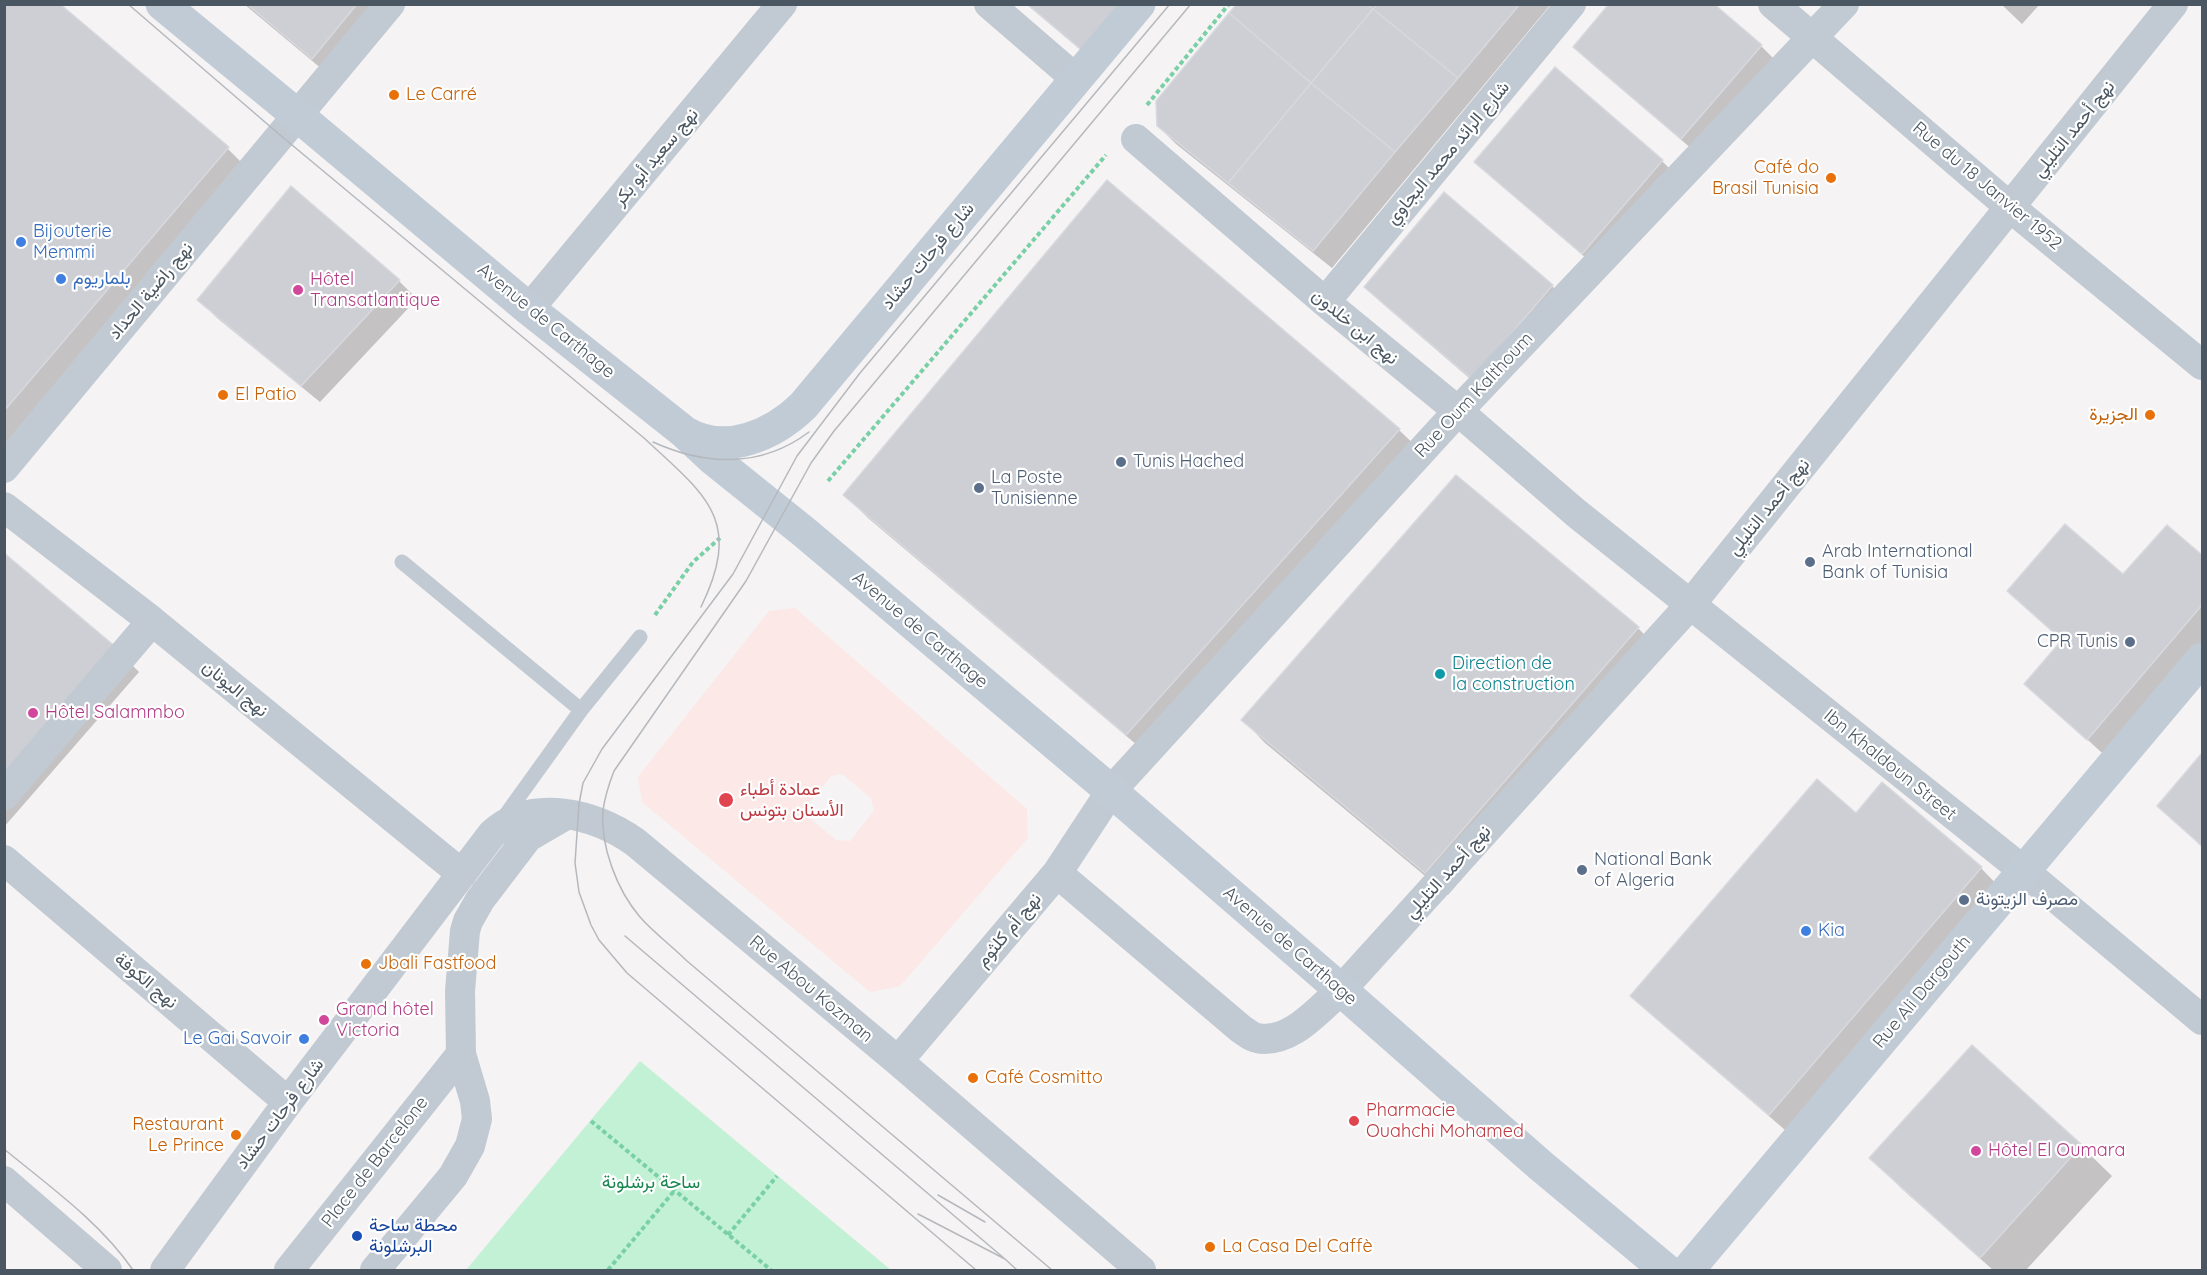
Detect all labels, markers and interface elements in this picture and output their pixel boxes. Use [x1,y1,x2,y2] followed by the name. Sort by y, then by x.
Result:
[2028,76,2120,182] street label: نهج أحمد التليلي
[1382,77,1514,229] street label: شارع الرائد محمد البجاوي
[406,84,477,106] place label: Le Carré
[387,88,401,102] marker: Le Carré
[609,104,703,210] street label: نهج سعيد أبو بكر
[1908,117,2066,255] street label: Rue du 18 Janvier 1952
[1712,157,1819,200] place label: Café do Brasil Tunisia
[1824,171,1838,185] marker: Café do Brasil Tunisia
[877,198,979,314] street label: شارع فرحات حشاد
[33,221,112,264] place label: Bijouterie Memmi
[14,235,28,249] marker: Bijouterie Memmi
[104,238,198,344] street label: نهج راضية الحداد
[473,259,619,383] street label: Avenue de Carthage
[73,268,131,290] place label: بلماريوم
[310,269,440,312] place label: Hôtel Transatlantique
[54,272,68,286] marker: بلماريوم
[291,283,305,297] marker: Hôtel Transatlantique
[1307,285,1403,369] street label: نهج ابن خلدون
[1410,328,1538,462] street label: Rue Oum Kalthoum
[235,384,297,406] place label: El Patio
[216,388,230,402] marker: El Patio
[2089,404,2138,426] place label: الجزيرة
[2143,408,2157,422] marker: الجزيرة
[1133,451,1244,473] place label: Tunis Hached
[1723,454,1815,560] street label: نهج أحمد التليلي
[1114,455,1128,469] marker: Tunis Hached
[991,467,1078,510] place label: La Poste Tunisienne
[972,481,986,495] marker: La Poste Tunisienne
[1822,541,1973,584] place label: Arab International Bank of Tunisia
[1803,555,1817,569] marker: Arab International Bank of Tunisia
[848,567,992,693] street label: Avenue de Carthage
[2037,631,2118,653] place label: CPR Tunis
[2123,635,2137,649] marker: CPR Tunis
[1452,653,1575,696] place label: Direction de la construction
[198,656,272,722] street label: نهج اليونان
[1433,667,1447,681] marker: Direction de la construction
[45,702,185,724] place label: Hôtel Salammbo
[1819,705,1961,825] street label: Ibn Khaldoun Street
[26,706,40,720] marker: Hôtel Salammbo
[740,779,844,822] place label: عمادة أطباء الأسنان بتونس
[717,791,735,809] marker: عمادة أطباء الأسنان بتونس
[1400,821,1496,923] street label: نهج أحمد التليلي
[1594,849,1712,892] place label: National Bank of Algeria
[1575,863,1589,877] marker: National Bank of Algeria
[1219,882,1361,1010] street label: Avenue de Carthage
[972,889,1046,971] street label: نهج أم كلثوم
[1976,889,2078,911] place label: مصرف الزيتونة
[1957,893,1971,907] marker: مصرف الزيتونة
[1818,920,1845,942] place label: Kia
[1799,924,1813,938] marker: Kia
[745,931,877,1047] street label: Rue Abou Kozman
[1869,931,1975,1053] street label: Rue Ali Dargouth
[110,948,182,1014] street label: نهج الكوفة
[378,953,496,975] place label: Jbali Fastfood
[359,957,373,971] marker: Jbali Fastfood
[336,999,434,1042] place label: Grand hôtel Victoria
[317,1013,331,1027] marker: Grand hôtel Victoria
[183,1028,292,1050] place label: Le Gai Savoir
[297,1032,311,1046] marker: Le Gai Savoir
[231,1054,329,1174] street label: شارع فرحات حشاد
[985,1067,1103,1089] place label: Café Cosmitto
[966,1071,980,1085] marker: Café Cosmitto
[317,1092,433,1232] street label: Place de Barcelone
[1366,1100,1524,1142] place label: Pharmacie Ouahchi Mohamed
[132,1114,224,1156] place label: Restaurant Le Prince
[1347,1114,1361,1128] marker: Pharmacie Ouahchi Mohamed
[229,1128,243,1142] marker: Restaurant Le Prince
[1988,1140,2125,1162] place label: Hôtel El Oumara
[1969,1144,1983,1158] marker: Hôtel El Oumara
[602,1172,700,1194] park label: ساحة برشلونة
[369,1215,458,1258] place label: محطة ساحة البرشلونة
[350,1229,364,1243] marker: محطة ساحة البرشلونة
[1222,1236,1373,1258] place label: La Casa Del Caffè
[1203,1240,1217,1254] marker: La Casa Del Caffè

